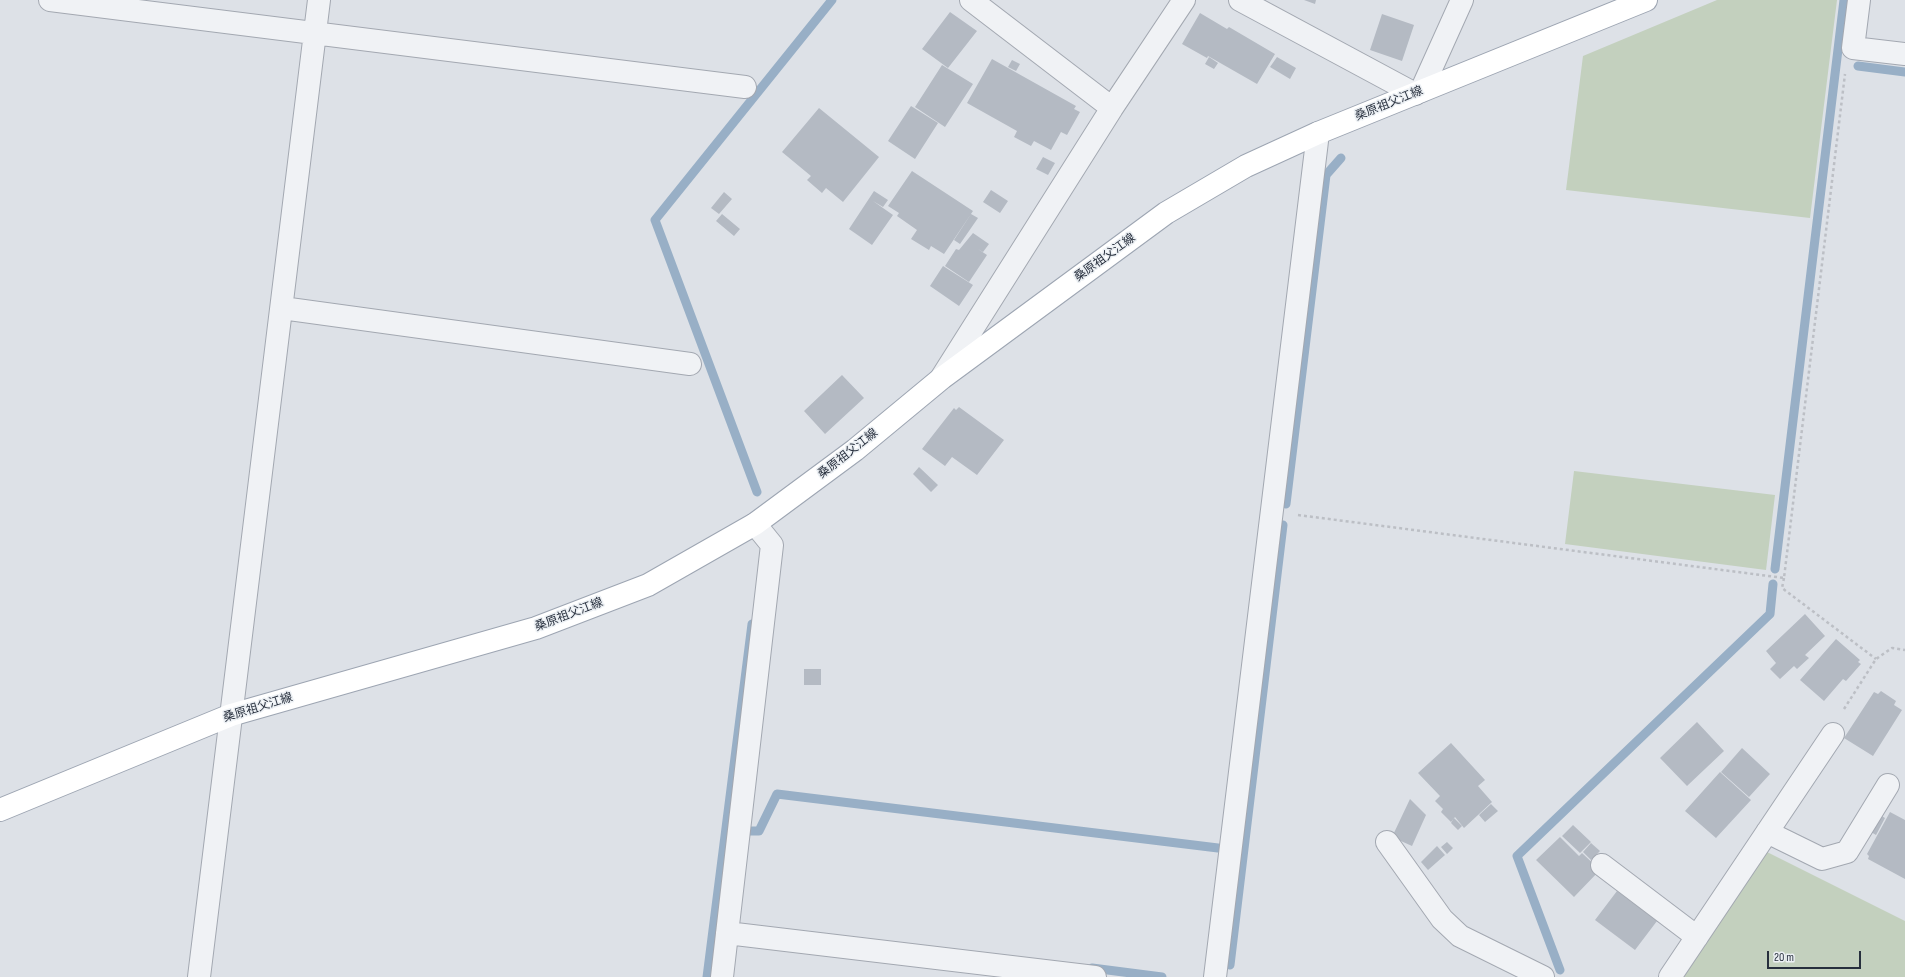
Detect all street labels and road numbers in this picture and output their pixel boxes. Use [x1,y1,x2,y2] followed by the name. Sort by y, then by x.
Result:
[1353,84,1425,124] street label: 桑原祖父江線
[1072,231,1138,285] street label: 桑原祖父江線
[815,426,881,482] street label: 桑原祖父江線
[533,595,605,635] street label: 桑原祖父江線
[221,691,295,725] street label: 桑原祖父江線

